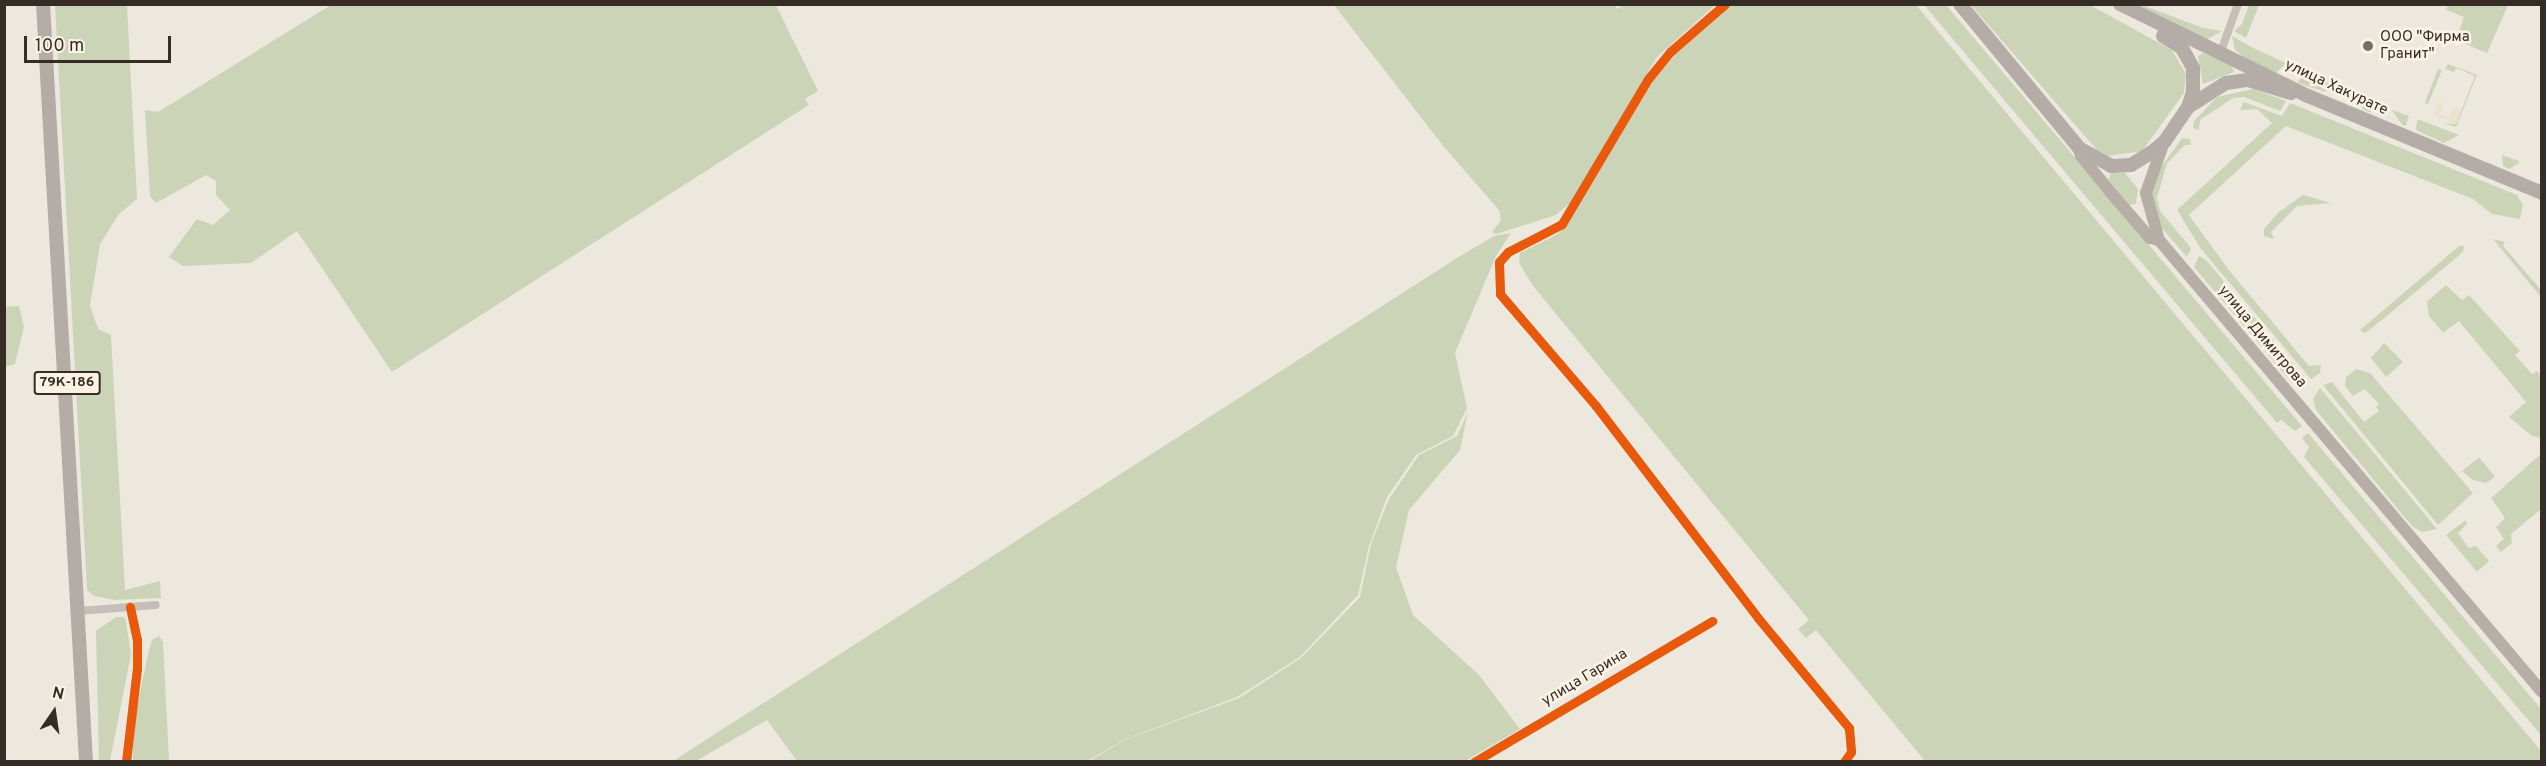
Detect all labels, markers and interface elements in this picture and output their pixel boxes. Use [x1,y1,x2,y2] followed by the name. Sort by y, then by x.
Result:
[27,24,174,62] scale bar
[2380,28,2470,63] place label: ООО "Фирма Гранит"
[35,35,84,58] text: 100 m
[2361,39,2375,53] marker: ООО "Фирма Гранит"
[2282,56,2390,120] street label: улица Хакурате
[2214,282,2310,392] street label: улица Димитрова
[32,372,101,394] road number: 79К-186
[1539,645,1631,711] street label: улица Гарина
[24,682,84,742] north arrow
[50,683,66,705] text: N

